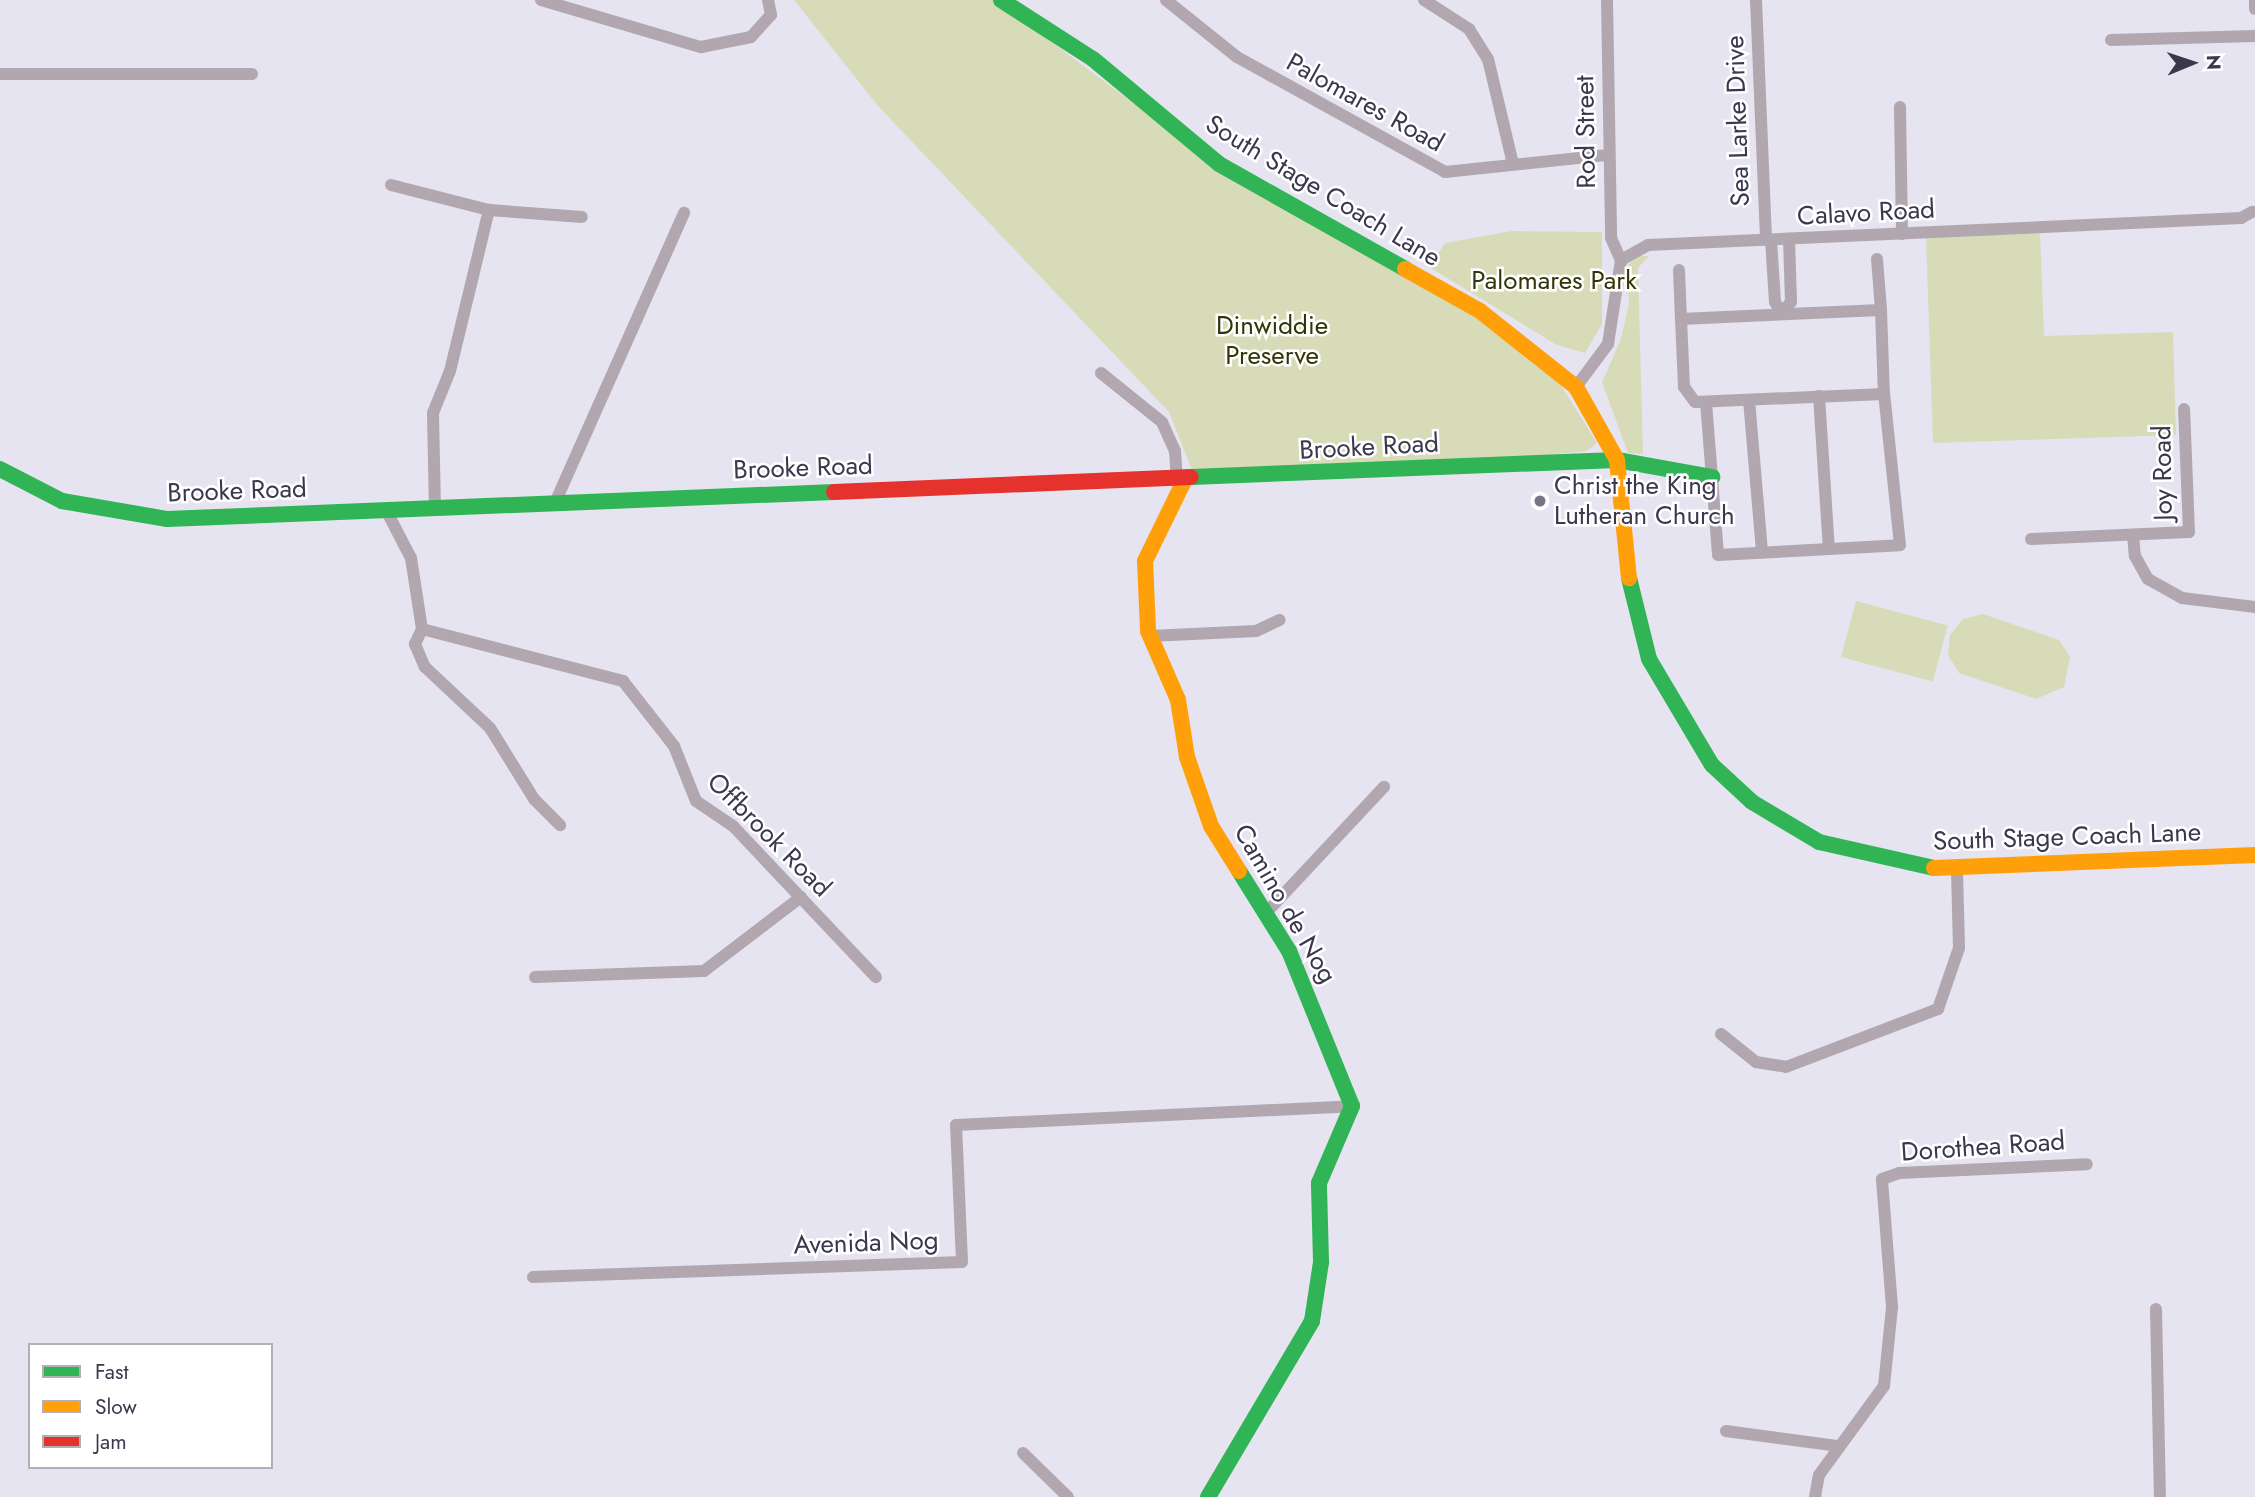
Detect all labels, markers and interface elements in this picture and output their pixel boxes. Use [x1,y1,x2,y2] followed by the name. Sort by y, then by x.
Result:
[2157,28,2227,98] north arrow
[1719,35,1757,207] street label: Sea Larke Drive
[1281,47,1449,159] street label: Palomares Road
[2200,54,2227,70] text: N
[1569,75,1603,189] street label: Rod Street
[1200,109,1446,273] street label: South Stage Coach Lane
[1796,194,1936,232] street label: Calavo Road
[1471,265,1637,297] park label: Palomares Park
[1216,310,1328,372] park label: Dinwiddie Preserve
[2147,425,2179,521] street label: Joy Road
[1298,428,1440,466] street label: Brooke Road
[733,450,873,486] street label: Brooke Road
[1554,470,1735,532] place label: Christ the King Lutheran Church
[167,473,307,509] street label: Brooke Road
[1532,493,1548,509] marker: Christ the King Lutheran Church
[701,767,837,903] street label: Offbrook Road
[1932,817,2202,857] street label: South Stage Coach Lane
[1227,819,1343,989] street label: Camino de Nog
[1900,1126,2066,1168] street label: Dorothea Road
[793,1225,939,1261] street label: Avenida Nog
[28,1343,273,1469] legend
[95,1357,128,1387] text: Fast
[95,1392,137,1422] text: Slow
[95,1427,127,1457] text: Jam

